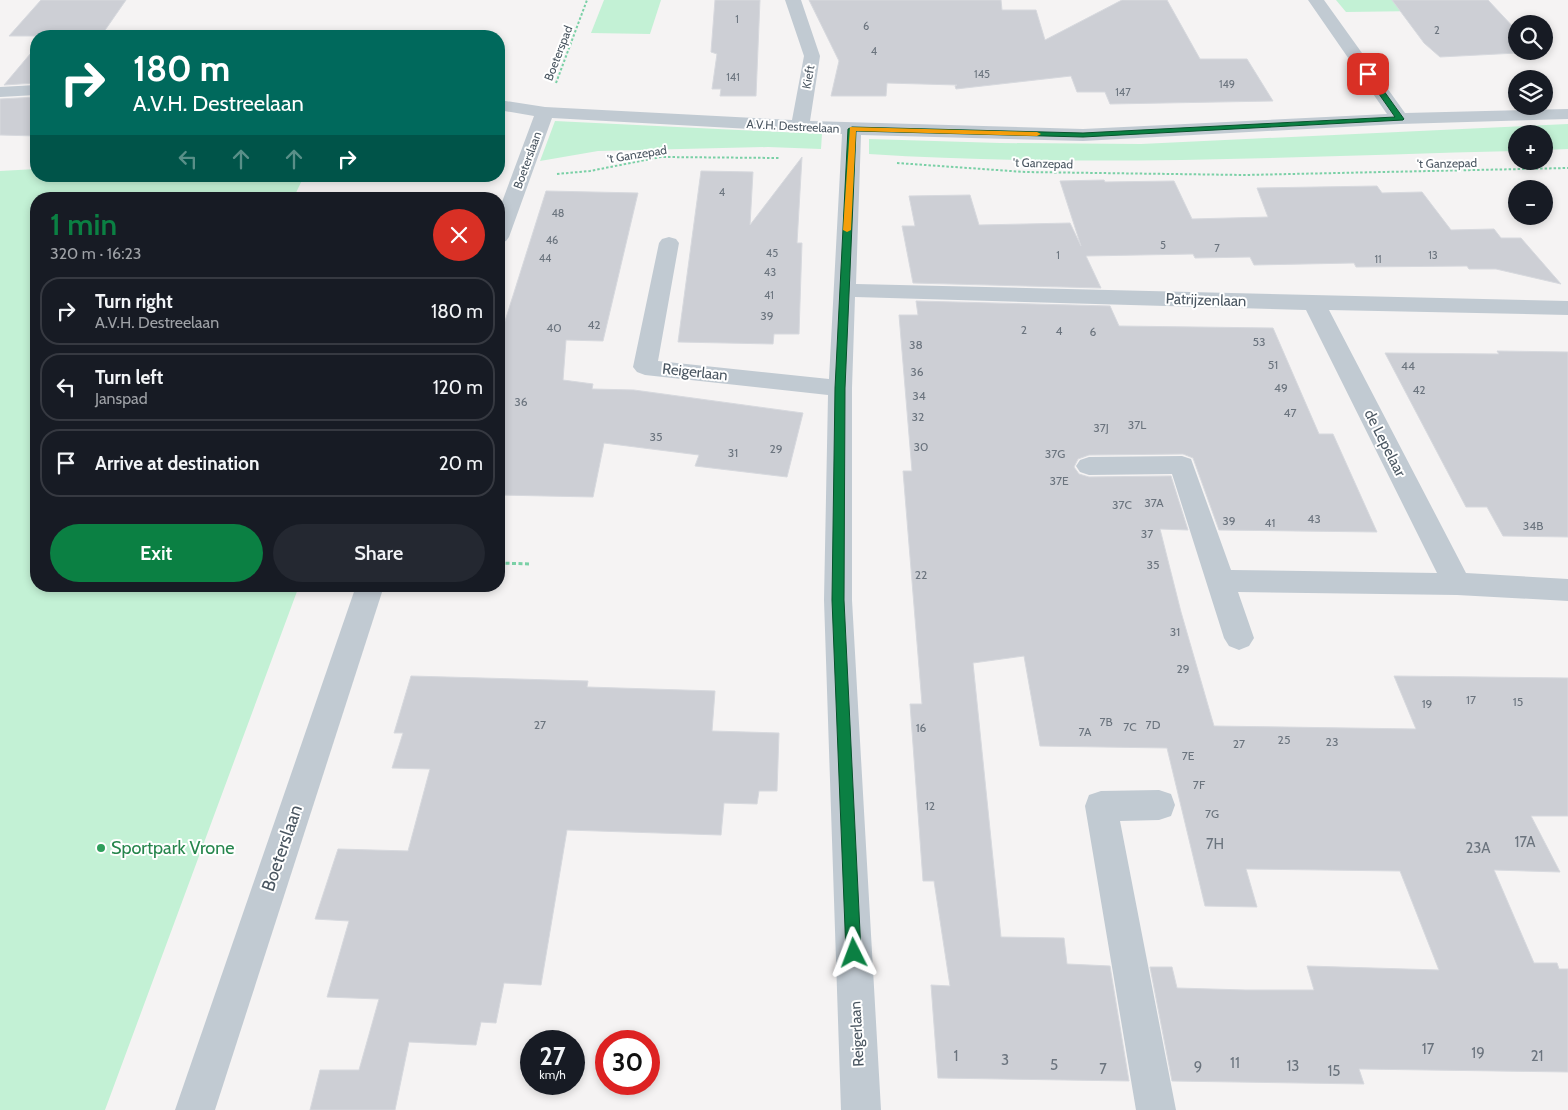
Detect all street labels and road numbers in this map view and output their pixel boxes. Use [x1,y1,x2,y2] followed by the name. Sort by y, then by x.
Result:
[541,23,575,83] street label: Boeterspad
[799,64,817,90] street label: Kieft
[746,116,840,136] street label: A.V.H. Destreelaan
[510,129,544,191] street label: Boeterslaan
[606,142,668,166] street label: 't Ganzepad
[1013,154,1073,172] street label: 't Ganzepad
[1417,155,1477,171] street label: 't Ganzepad
[1165,290,1247,310] street label: Patrijzenlaan
[661,360,729,384] street label: Reigerlaan
[1360,406,1410,480] street label: de Lepelaar
[257,802,307,894] street label: Boeterslaan
[846,1001,868,1067] street label: Reigerlaan

